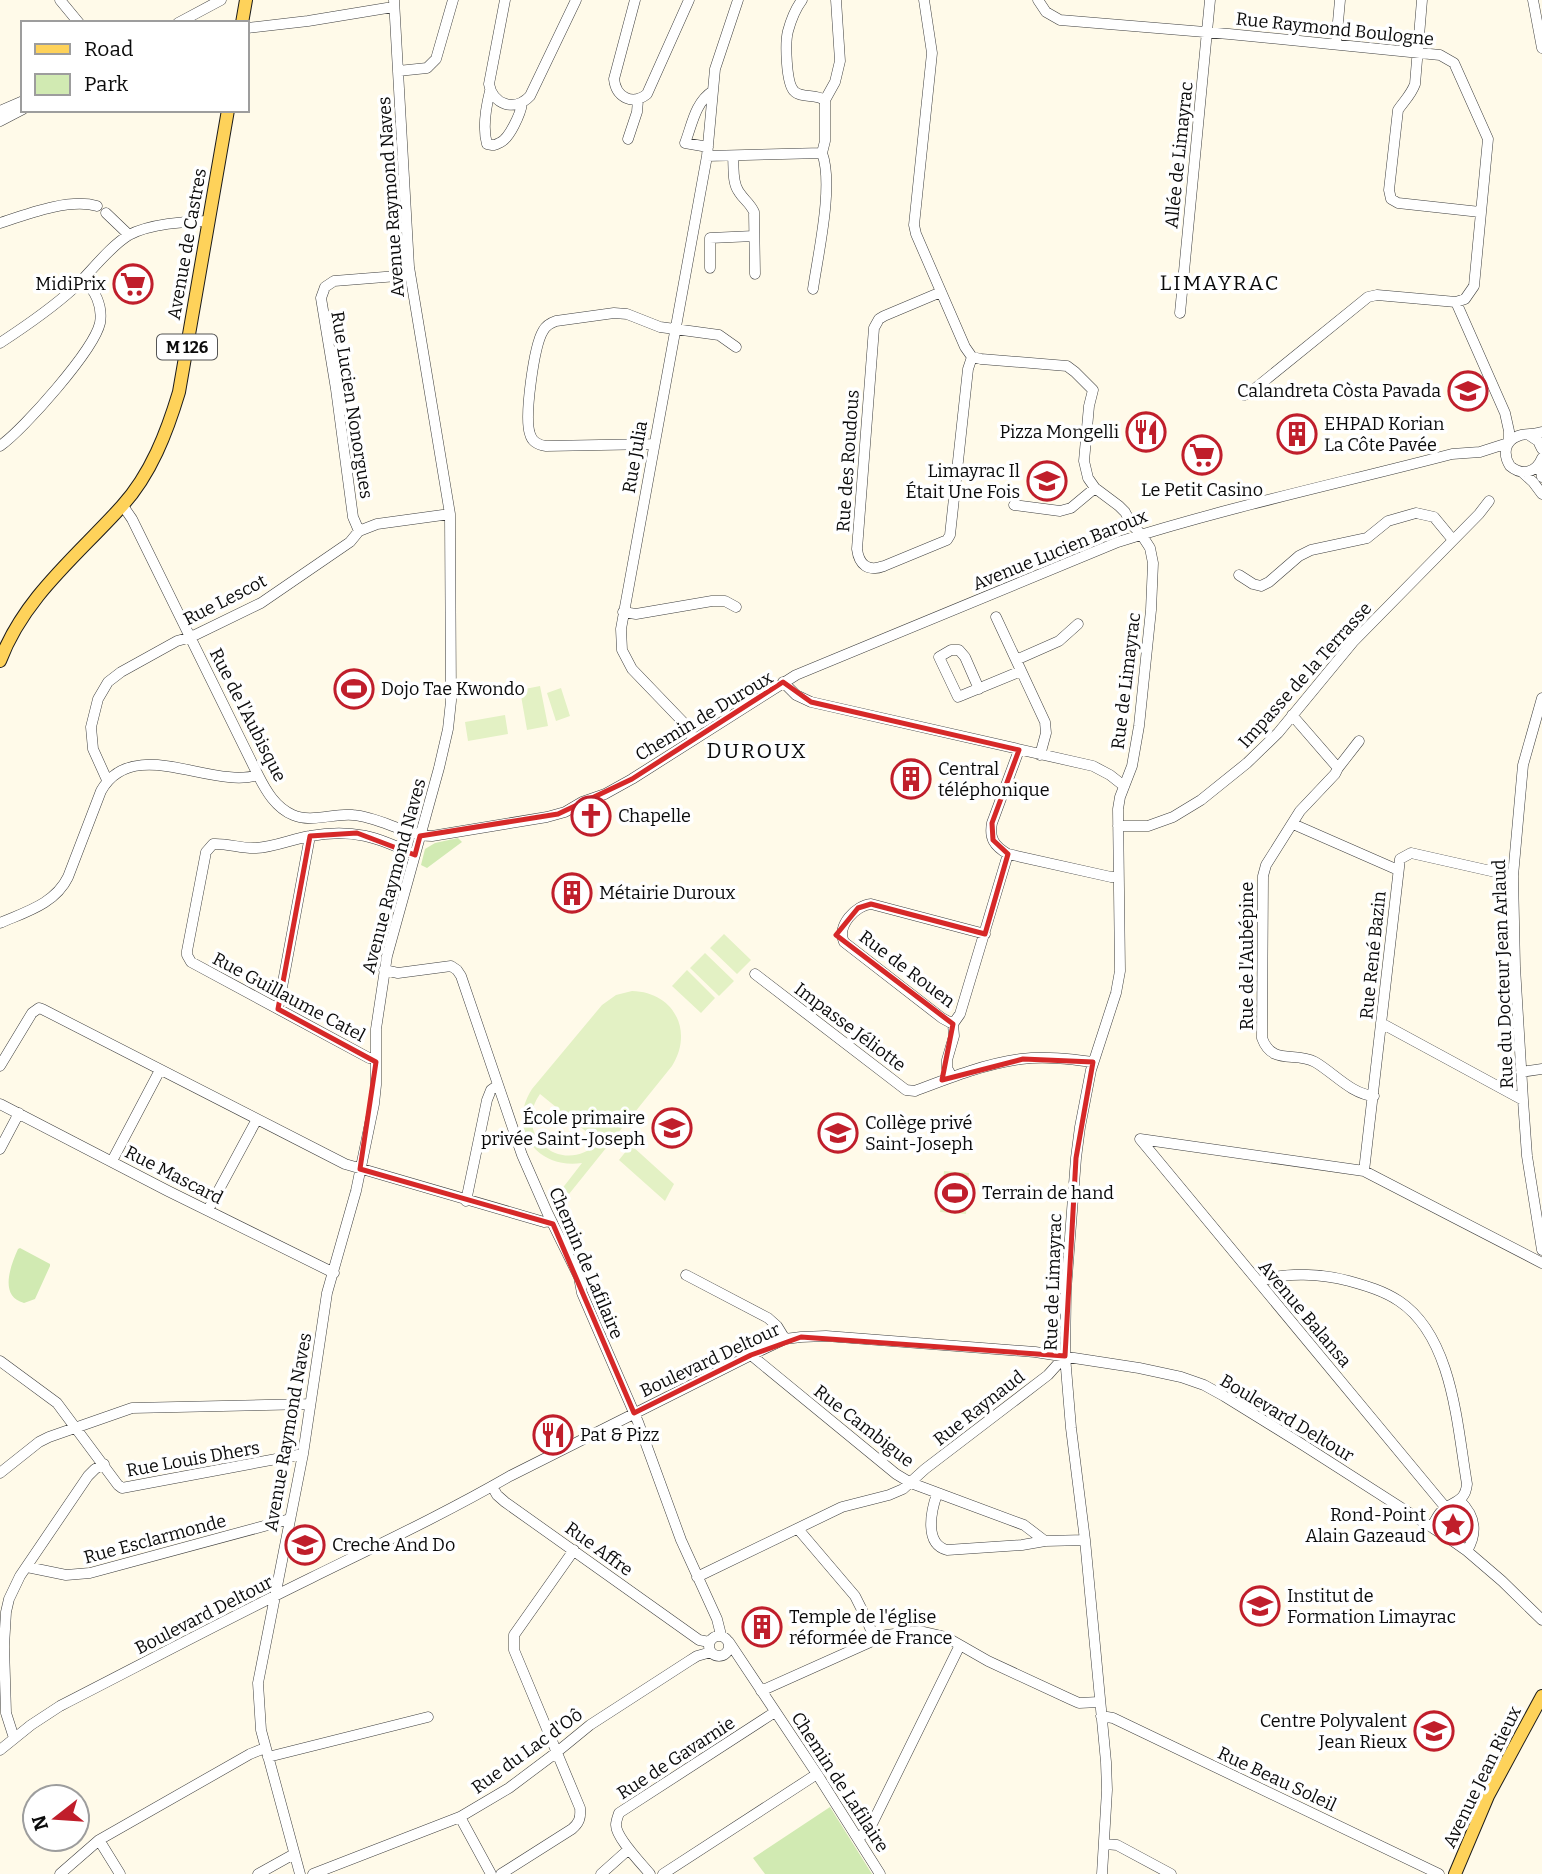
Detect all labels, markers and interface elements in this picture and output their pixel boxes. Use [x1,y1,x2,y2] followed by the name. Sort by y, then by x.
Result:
[1235,8,1435,50] street label: Rue Raymond Boulogne
[21,21,248,112] legend
[84,36,133,62] text: Road
[84,71,128,97] text: Park
[1160,80,1198,230] street label: Allée de Limayrac
[373,96,409,298] street label: Avenue Raymond Naves
[163,167,211,321] street label: Avenue de Castres
[112,263,154,305] supermarket icon: MidiPrix
[1160,270,1280,296] district label: LIMAYRAC
[35,273,106,295] place label: MidiPrix
[326,310,378,500] street label: Rue Lucien Nonorgues
[157,334,217,360] road number: M 126
[1447,370,1489,412] school or university icon: Calandreta Còsta Pavada
[1237,380,1441,402] place label: Calandreta Còsta Pavada
[832,389,864,533] street label: Rue des Roudous
[1125,411,1167,453] restaurant icon: Pizza Mongelli
[1276,413,1318,455] building icon: EHPAD Korian La Côte Pavée
[1324,413,1445,456] place label: EHPAD Korian La Côte Pavée
[618,419,652,495] street label: Rue Julia
[999,421,1119,443] place label: Pizza Mongelli
[1181,434,1223,476] supermarket icon: Le Petit Casino
[906,460,1020,503] place label: Limayrac Il Était Une Fois
[1026,460,1068,502] school or university icon: Limayrac Il Était Une Fois
[1141,479,1263,501] place label: Le Petit Casino
[969,505,1151,595] street label: Avenue Lucien Baroux
[180,570,271,630] street label: Rue Lescot
[1234,598,1376,752] street label: Impasse de la Terrasse
[1107,611,1145,751] street label: Rue de Limayrac
[205,645,291,785] street label: Rue de l'Aubisque
[631,666,777,766] street label: Chemin de Duroux
[333,668,375,710] sports icon: Dojo Tae Kwondo
[381,678,525,700] place label: Dojo Tae Kwondo
[706,738,808,764] district label: DUROUX
[890,758,932,800] building icon: Central téléphonique
[938,758,1050,801] place label: Central téléphonique
[357,776,431,976] street label: Avenue Raymond Naves
[570,795,612,837] church icon: Chapelle
[618,805,691,827] place label: Chapelle
[1488,859,1518,1089] street label: Rue du Docteur Jean Arlaud
[551,872,593,914] building icon: Métairie Duroux
[599,882,736,904] place label: Métairie Duroux
[1236,882,1258,1030] street label: Rue de l'Aubépine
[1355,889,1391,1020] street label: Rue René Bazin
[855,926,960,1013] street label: Rue de Rouen
[209,947,369,1047] street label: Rue Guillaume Catel
[790,978,910,1076] street label: Impasse Jéliotte
[481,1106,645,1150] place label: École primaire privée Saint-Joseph
[651,1107,693,1149] school or university icon: École primaire privée Saint-Joseph
[817,1112,859,1154] school or university icon: Collège privé Saint-Joseph
[865,1112,973,1155] place label: Collège privé Saint-Joseph
[121,1141,227,1209] street label: Rue Mascard
[934,1172,976,1214] sports icon: Terrain de hand
[982,1182,1114,1204] place label: Terrain de hand
[544,1184,628,1342] street label: Chemin de Lafilaire
[1040,1213,1066,1351] street label: Rue de Limayrac
[1254,1256,1356,1372] street label: Avenue Balansa
[636,1318,784,1402] street label: Boulevard Deltour
[260,1331,316,1533] street label: Avenue Raymond Naves
[929,1365,1029,1450] street label: Rue Raynaud
[1216,1369,1358,1467] street label: Boulevard Deltour
[809,1380,919,1472] street label: Rue Cambigue
[532,1414,574,1456] restaurant icon: Pat & Pizz
[580,1424,660,1446] place label: Pat & Pizz
[125,1436,261,1482] street label: Rue Louis Dhers
[1305,1504,1426,1547] place label: Rond-Point Alain Gazeaud
[1432,1504,1474,1546] place icon: Rond-Point Alain Gazeaud
[81,1509,229,1569] street label: Rue Esclarmonde
[561,1517,637,1581] street label: Rue Affre
[284,1524,326,1566] school or university icon: Creche And Do
[332,1534,455,1556] place label: Creche And Do
[131,1571,277,1659] street label: Boulevard Deltour
[1239,1585,1281,1627] school or university icon: Institut de Formation Limayrac
[1287,1585,1456,1628] place label: Institut de Formation Limayrac
[741,1606,783,1648] building icon: Temple de l'église réformée de France
[789,1606,952,1649] place label: Temple de l'église réformée de France
[1438,1702,1526,1852] street label: Avenue Jean Rieux
[467,1703,587,1799] street label: Rue du Lac d'Oô
[786,1708,894,1856] street label: Chemin de Lafilaire
[1260,1710,1407,1753] place label: Centre Polyvalent Jean Rieux
[1413,1710,1455,1752] school or university icon: Centre Polyvalent Jean Rieux
[613,1712,739,1804] street label: Rue de Gavarnie
[1214,1742,1340,1816] street label: Rue Beau Soleil
[21,1783,91,1853] north arrow
[27,1812,53,1833] text: N

